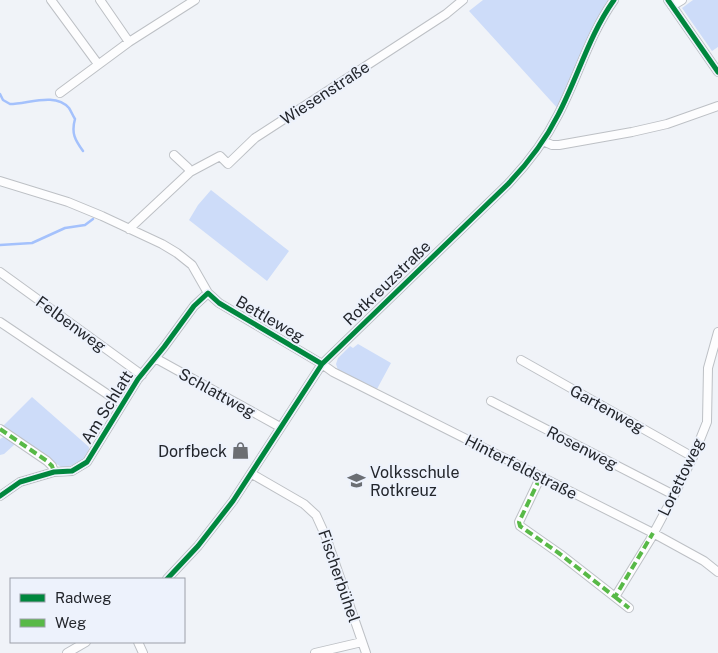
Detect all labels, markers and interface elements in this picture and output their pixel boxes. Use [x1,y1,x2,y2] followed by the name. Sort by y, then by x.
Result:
[277,57,373,129] street label: Wiesenstraße
[339,237,435,329] street label: Rotkreuzstraße
[32,292,110,356] street label: Felbenweg
[232,292,308,346] street label: Bettleweg
[175,364,259,422] street label: Schlattweg
[77,367,137,447] street label: Am Schlatt
[567,381,647,437] street label: Gartenweg
[543,422,621,474] street label: Rosenweg
[462,431,580,503] street label: Hinterfeldstraße
[654,435,708,519] street label: Lorettoweg
[231,441,251,461] shop icon: Dorfbeck
[158,442,227,461] place label: Dorfbeck
[370,463,460,500] place label: Volksschule Rotkreuz
[346,471,366,491] school or university icon: Volksschule Rotkreuz
[314,527,364,625] street label: Fischerbühel
[10,578,185,643] legend
[55,589,112,606] text: Radweg
[55,614,86,631] text: Weg

